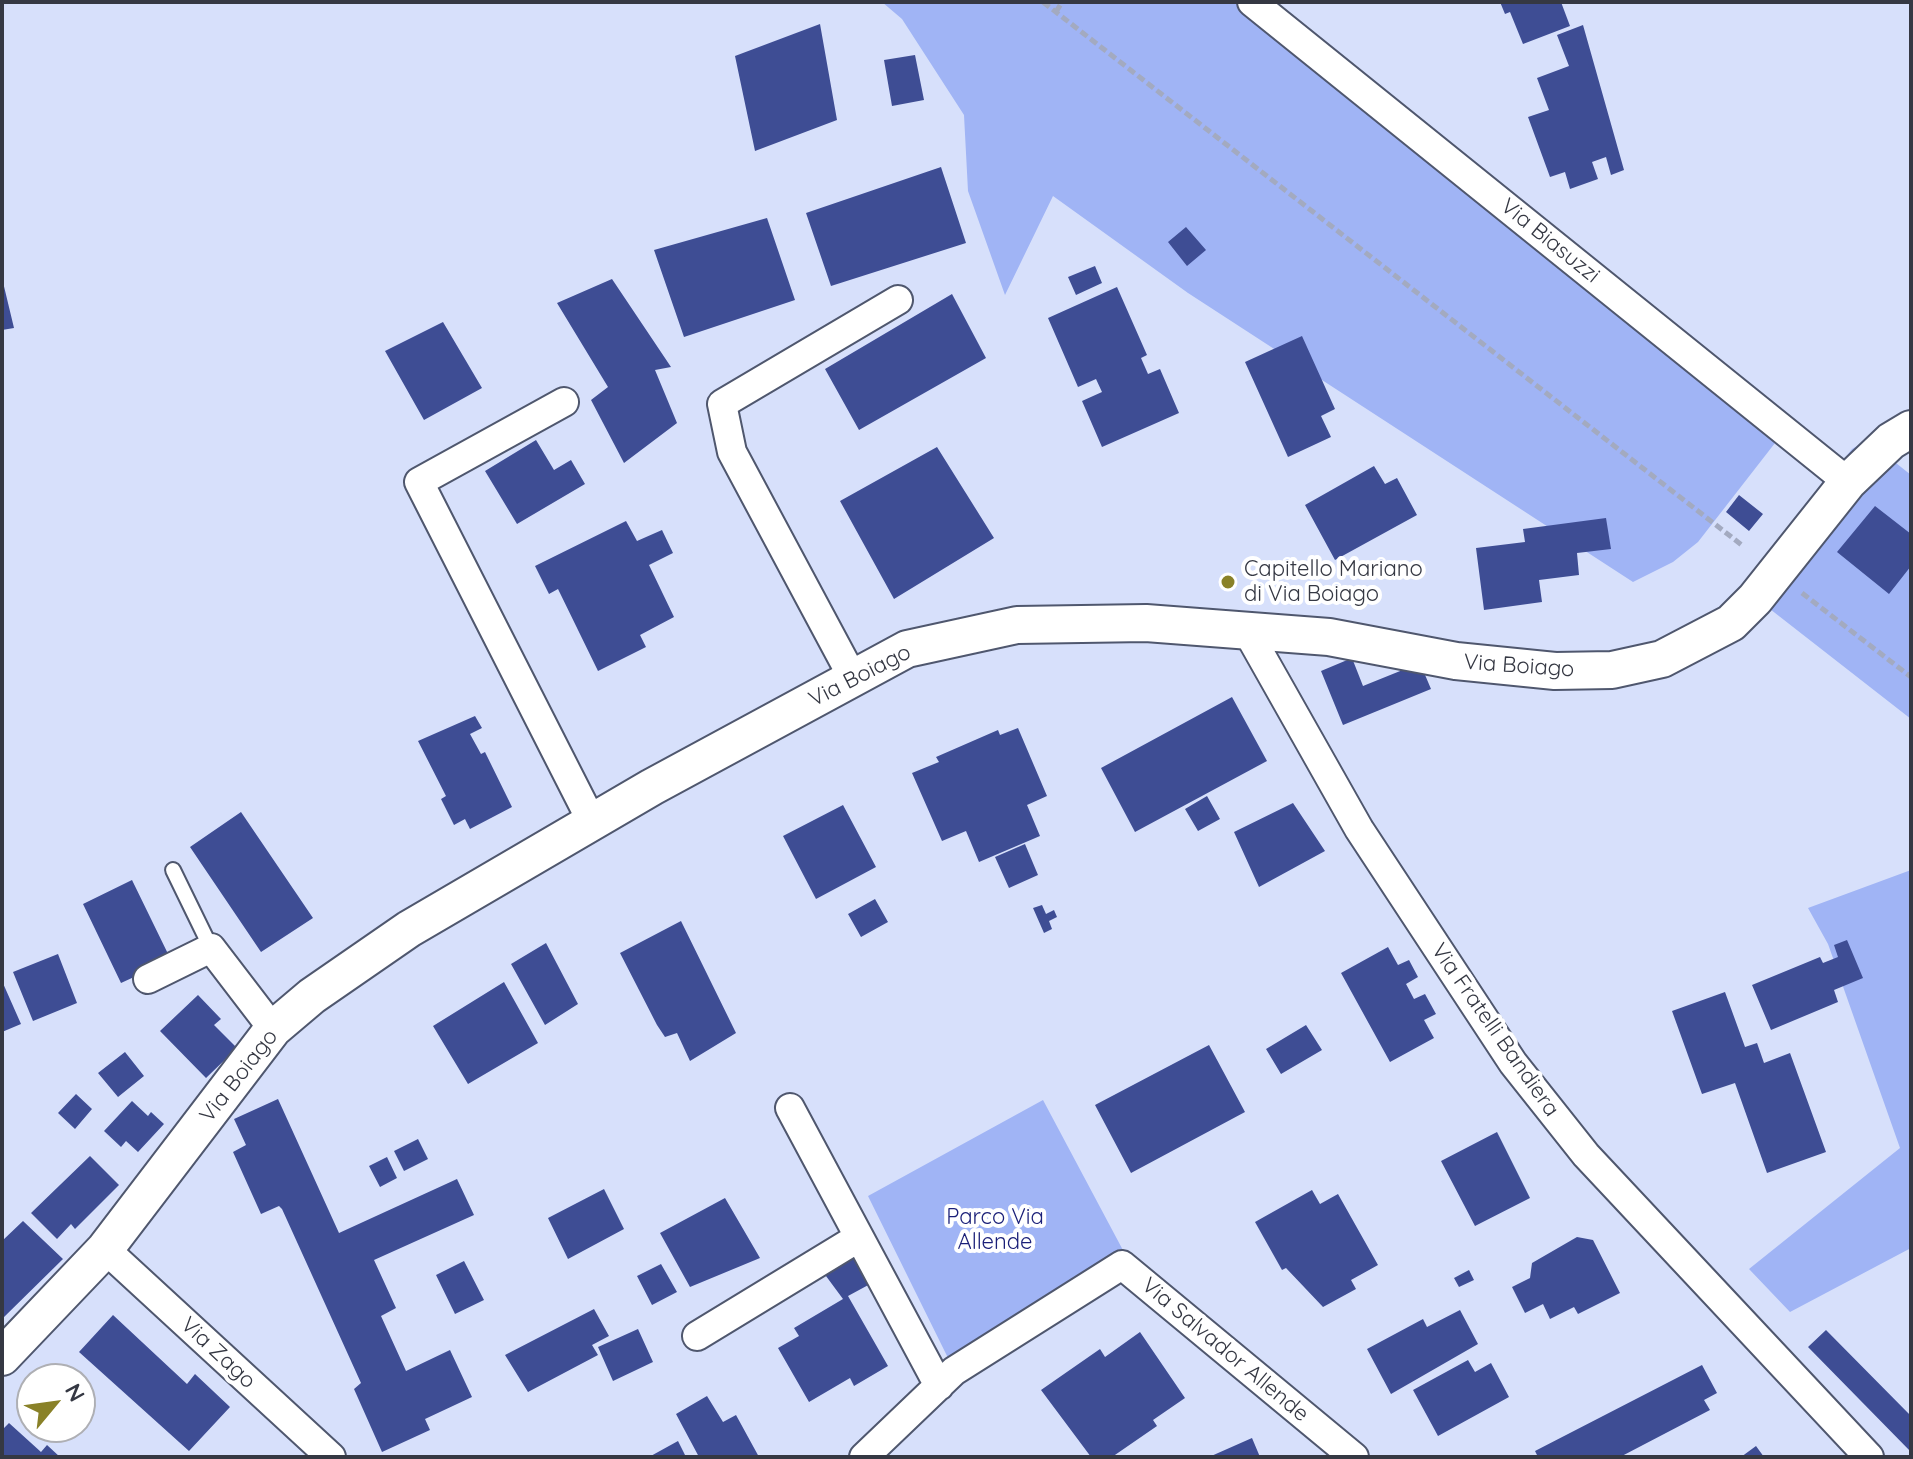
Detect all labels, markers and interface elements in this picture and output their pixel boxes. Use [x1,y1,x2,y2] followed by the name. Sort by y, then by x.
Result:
[1495,193,1605,289] street label: Via Biasuzzi
[1244,556,1423,608] place label: Capitello Mariano di Via Boiago
[1219,573,1237,591] marker: Capitello Mariano di Via Boiago
[805,639,915,713] street label: Via Boiago
[1463,649,1575,683] street label: Via Boiago
[1425,938,1565,1122] street label: Via Fratelli Bandiera
[194,1024,284,1128] street label: Via Boiago
[946,1204,1044,1256] park label: Parco Via Allende
[1136,1272,1314,1428] street label: Via Salvador Allende
[175,1312,261,1394] street label: Via Zago
[16,1363,96,1443] north arrow
[59,1378,91,1406] text: N

